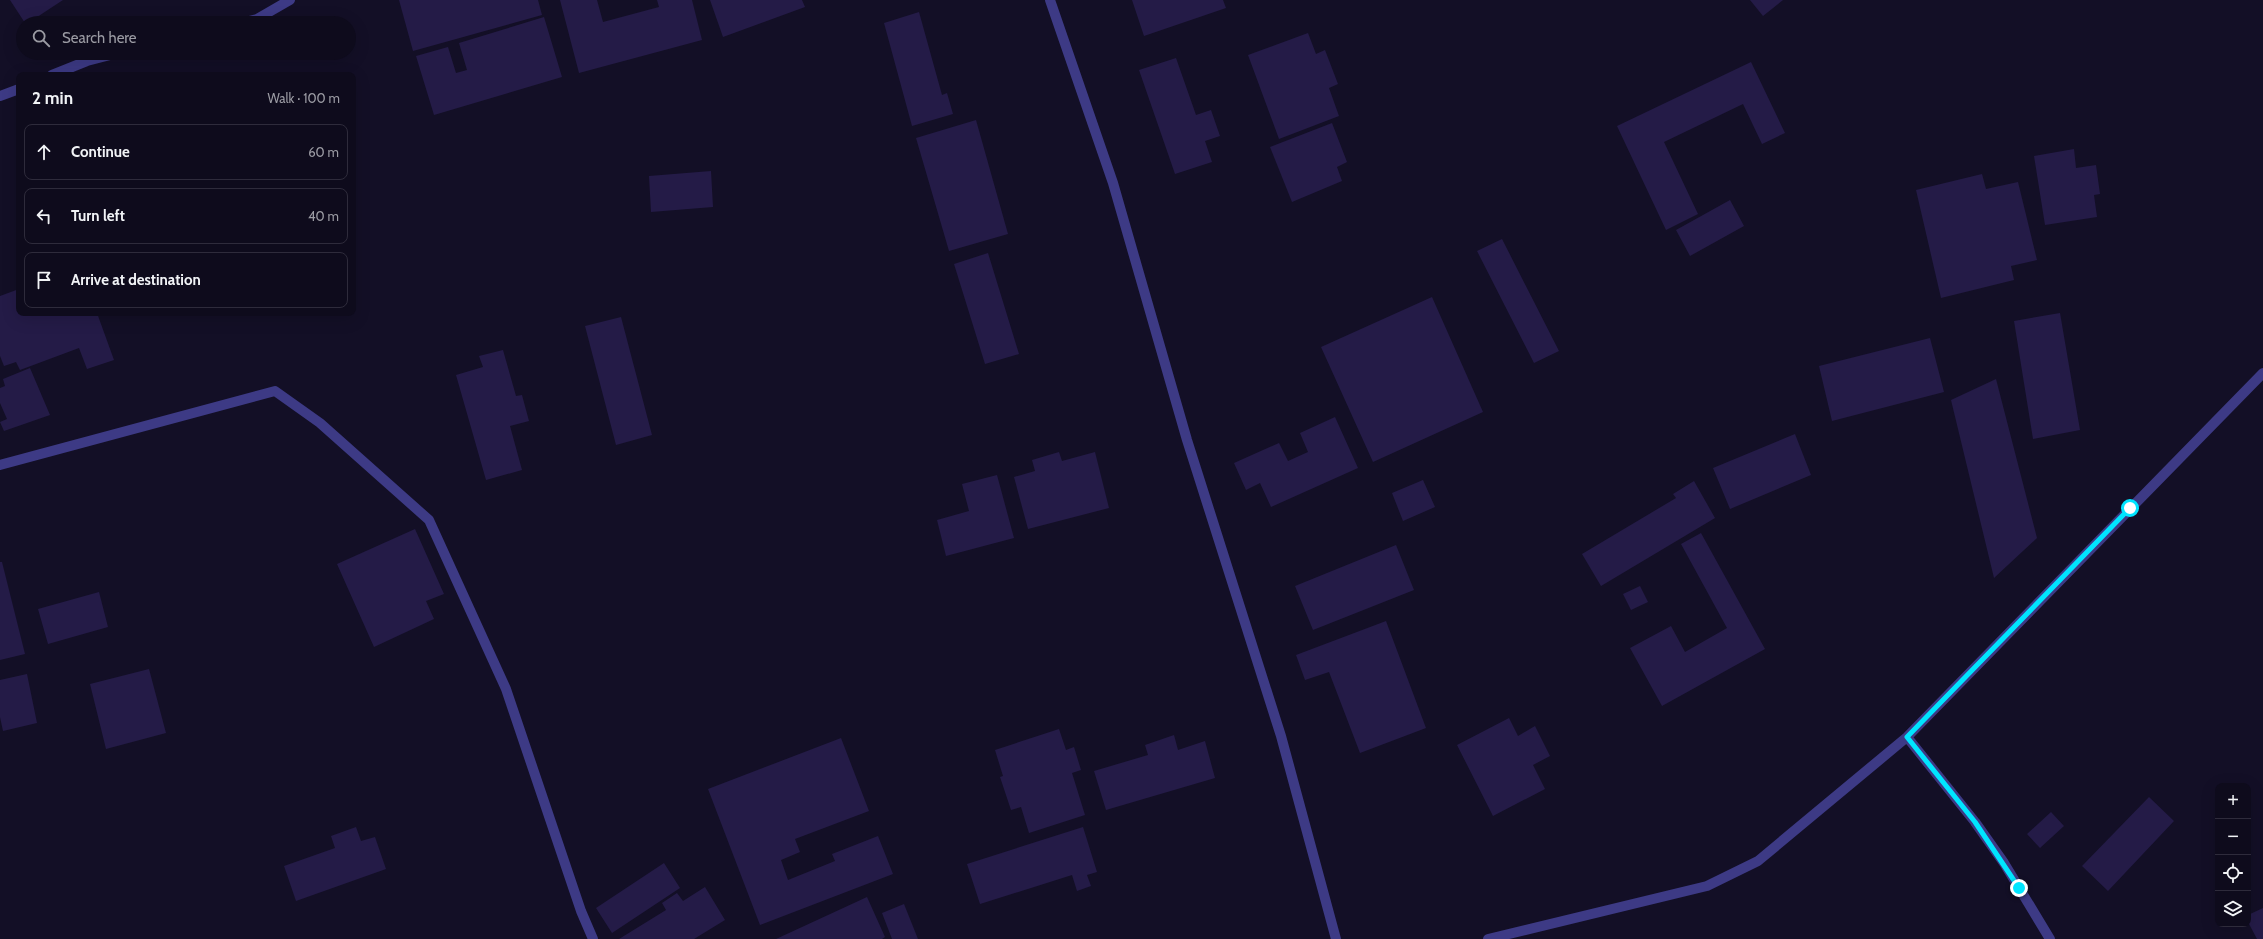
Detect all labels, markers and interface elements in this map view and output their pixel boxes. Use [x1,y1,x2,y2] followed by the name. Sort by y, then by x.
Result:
[16,16,356,60] search box
[30,27,52,49] icon: search
[62,29,137,47] text: Search here
[32,88,73,108] text: 2 min
[267,90,340,106] text: Walk · 100 m
[33,141,55,163] icon: ahead
[71,143,130,161] text: Continue
[308,144,339,160] text: 60 m
[33,205,55,227] icon: left
[71,207,125,225] text: Turn left
[308,208,339,224] text: 40 m
[33,269,55,291] icon: arrive
[71,271,201,289] text: Arrive at destination
[2121,499,2139,517] route start
[2215,783,2251,927] map controls
[2215,783,2251,819] button: +
[2215,819,2251,855] button: −
[2215,855,2251,891] button: locate
[2010,879,2028,897] route end
[2215,891,2251,927] button: layers

